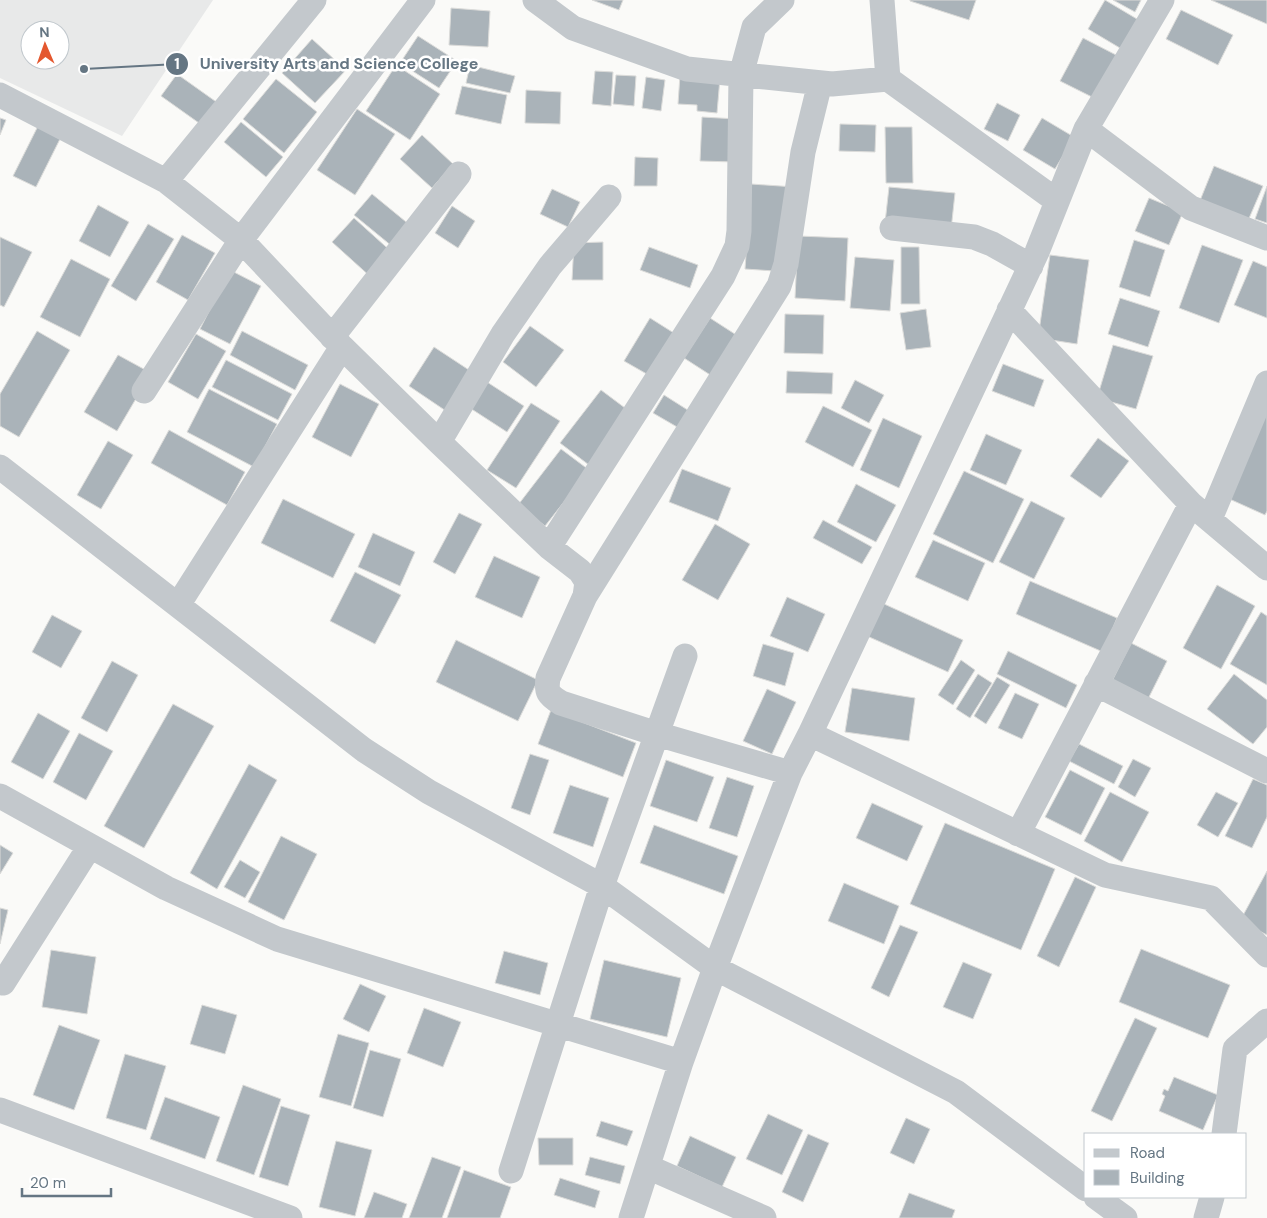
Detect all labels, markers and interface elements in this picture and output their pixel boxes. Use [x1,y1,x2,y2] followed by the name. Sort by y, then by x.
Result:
[20,20,70,70] north arrow
[39,23,50,41] text: N
[164,48,488,79] callout: University Arts and Science College
[200,53,478,74] text: University Arts and Science College
[174,54,180,74] text: 1
[1084,1133,1247,1198] legend
[1130,1143,1165,1163] text: Road
[22,1166,111,1198] scale bar
[1130,1168,1185,1188] text: Building
[30,1173,66,1193] text: 20 m

